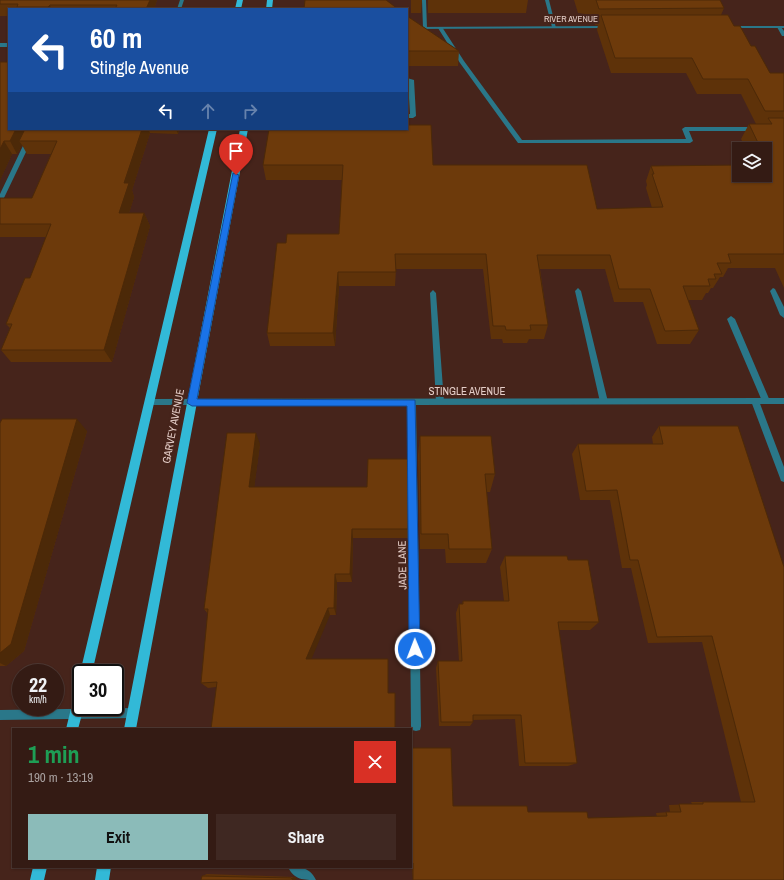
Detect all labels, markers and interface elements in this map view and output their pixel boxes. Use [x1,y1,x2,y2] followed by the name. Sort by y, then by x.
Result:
[544,13,598,25] street label: RIVER AVENUE
[90,19,142,57] text: 60 m
[24,24,76,76] icon: left
[90,55,189,80] text: Stingle Avenue
[155,100,177,122] icon: left
[197,100,219,122] icon: ahead
[239,100,261,122] icon: right
[219,134,253,175] pin
[225,140,247,162] icon: arrive
[732,142,772,182] map controls
[732,142,772,182] button: layers
[428,384,506,398] street label: STINGLE AVENUE
[159,387,187,465] street label: GARVEY AVENUE
[395,540,409,590] street label: JADE LANE
[394,628,436,670] position arrow
[72,664,124,716] speed limit sign: 30
[29,671,47,698] text: 22
[29,693,47,706] text: km/h
[28,738,79,770] text: 1 min
[354,741,396,783] button: close
[28,769,93,786] text: 190 m · 13:19
[28,814,208,860] button: Exit
[216,814,396,860] button: Share

